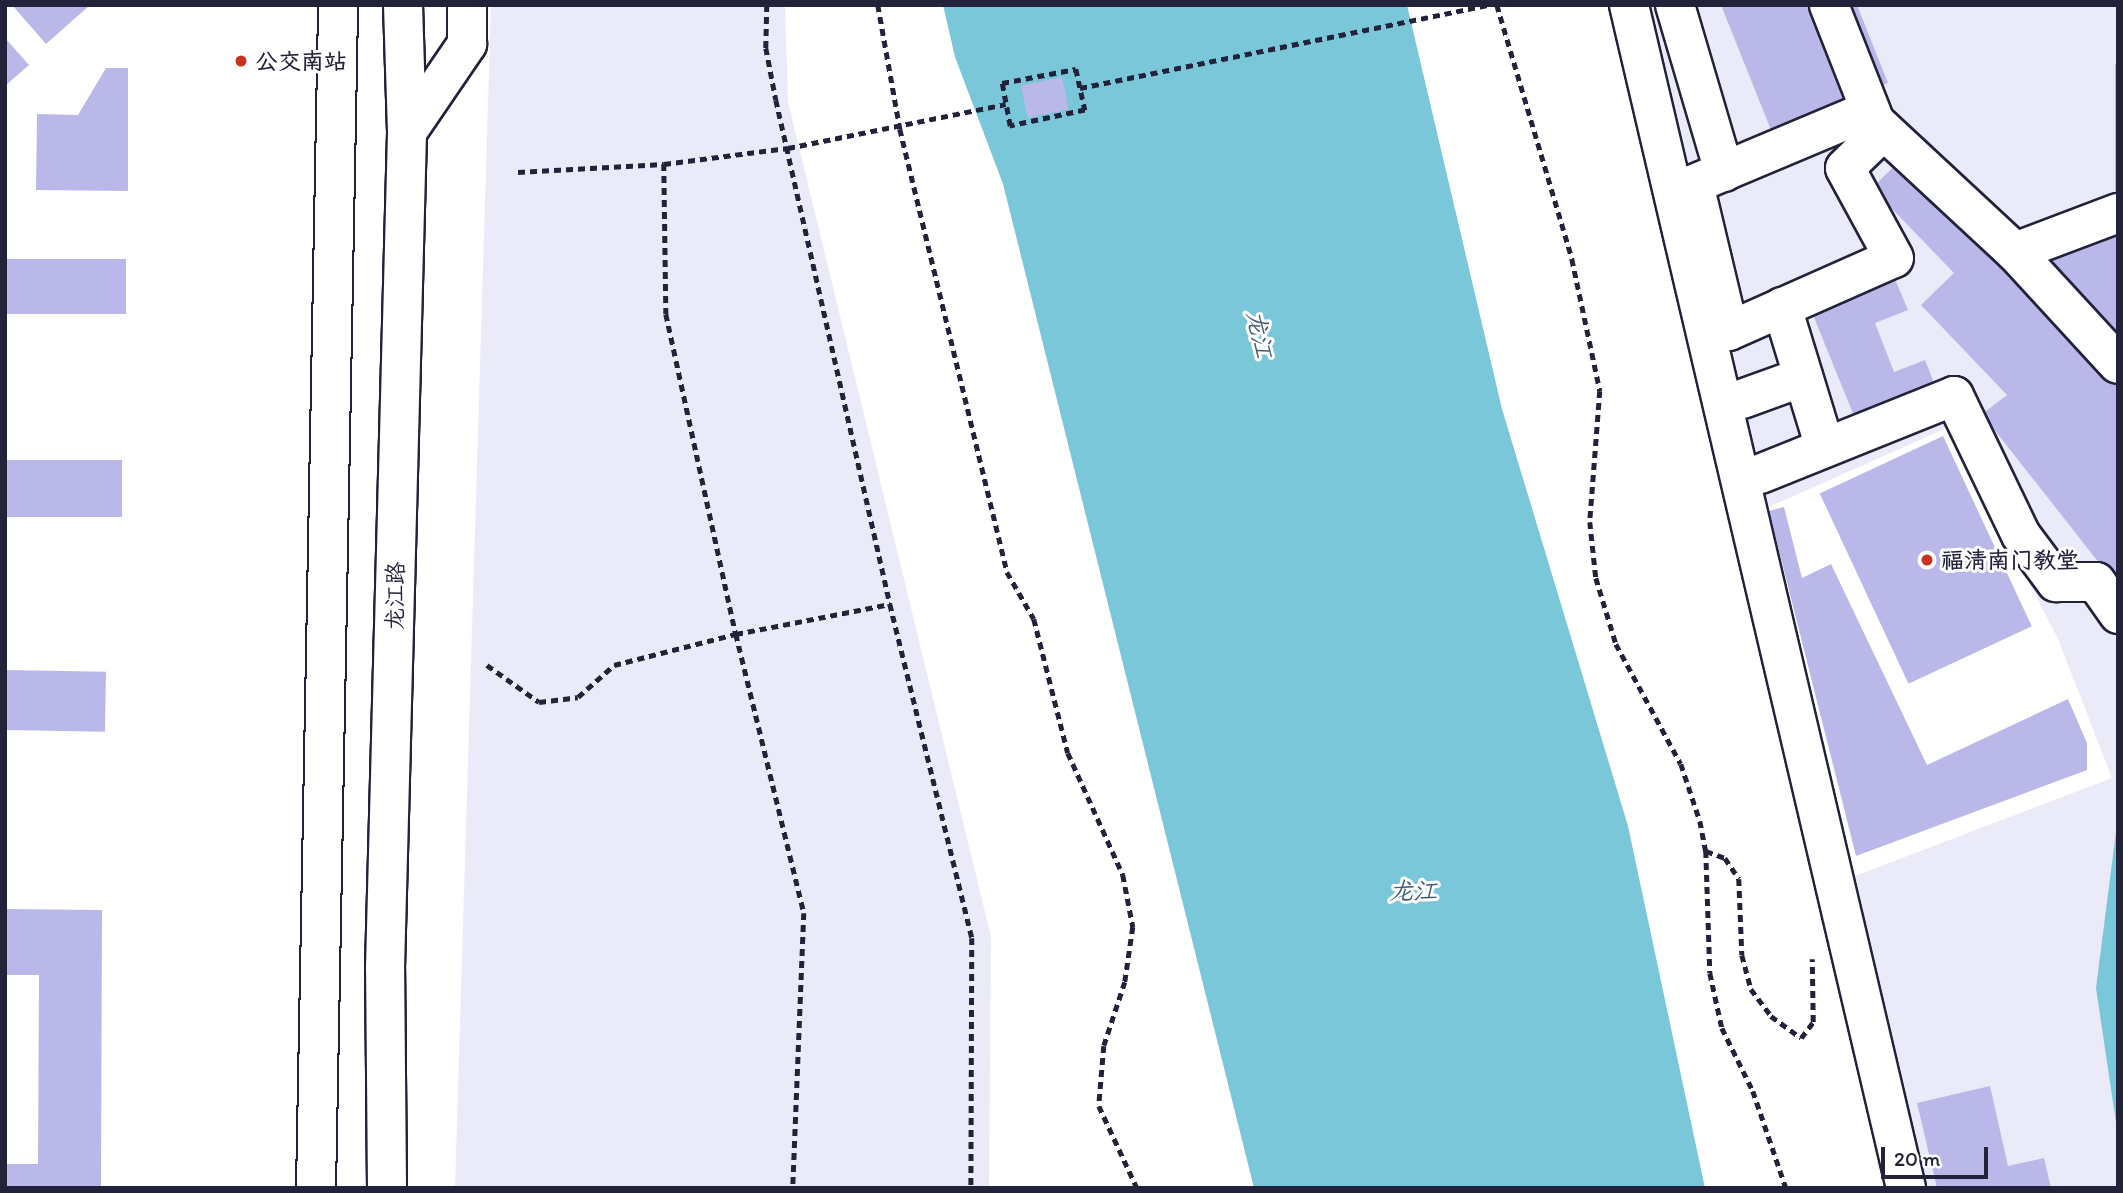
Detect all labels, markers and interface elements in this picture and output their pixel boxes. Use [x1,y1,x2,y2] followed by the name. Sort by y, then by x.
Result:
[255,47,347,75] place label: 公交南站
[233,53,249,69] marker: 公交南站
[1241,308,1279,360] water label: 龙江
[1941,546,2079,574] place label: 福清南门教堂
[1919,552,1935,568] marker: 福清南门教堂
[381,561,409,631] street label: 龙江路
[1389,877,1437,905] water label: 龙江
[1885,1134,1992,1178] scale bar
[1894,1146,1940,1171] text: 20 m

